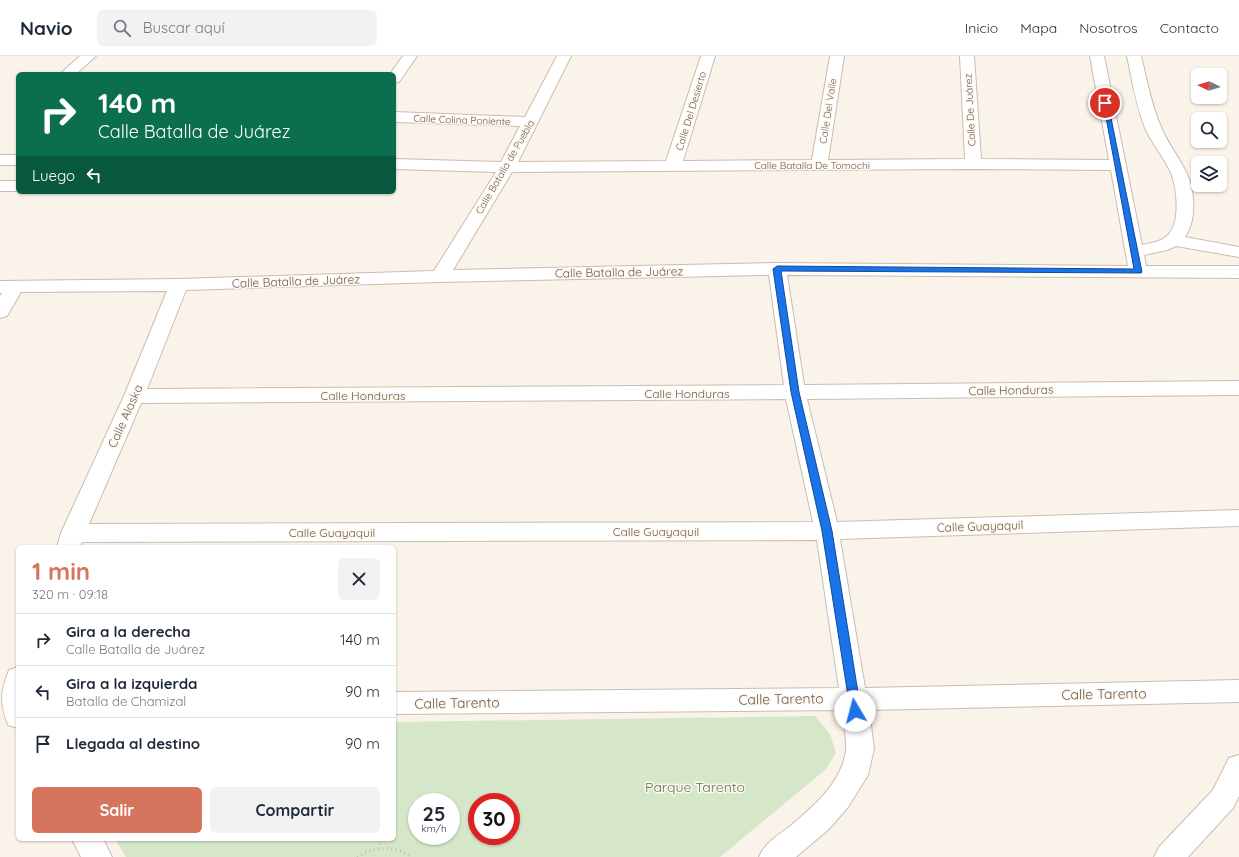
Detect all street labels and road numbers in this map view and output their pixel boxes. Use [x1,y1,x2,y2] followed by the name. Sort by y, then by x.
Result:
[673,70,709,152] street label: Calle Del Desierto
[962,73,978,147] street label: Calle De Juárez
[816,77,840,145] street label: Calle Del Valle
[413,112,511,128] street label: Calle Colina Poniente
[473,117,537,217] street label: Calle Batalla de Puebla
[754,159,870,172] street label: Calle Batalla De Tomochi
[555,263,683,281] street label: Calle Batalla de Juárez
[232,271,361,291] street label: Calle Batalla de Juárez
[104,382,146,450] street label: Calle Alaska
[968,382,1054,398] street label: Calle Honduras
[644,386,730,401] street label: Calle Honduras
[320,388,406,403] street label: Calle Honduras
[936,517,1024,535] street label: Calle Guayaquil
[613,524,699,539] street label: Calle Guayaquil
[289,525,375,540] street label: Calle Guayaquil
[1061,684,1147,704] street label: Calle Tarento
[738,689,824,709] street label: Calle Tarento
[414,693,500,713] street label: Calle Tarento

